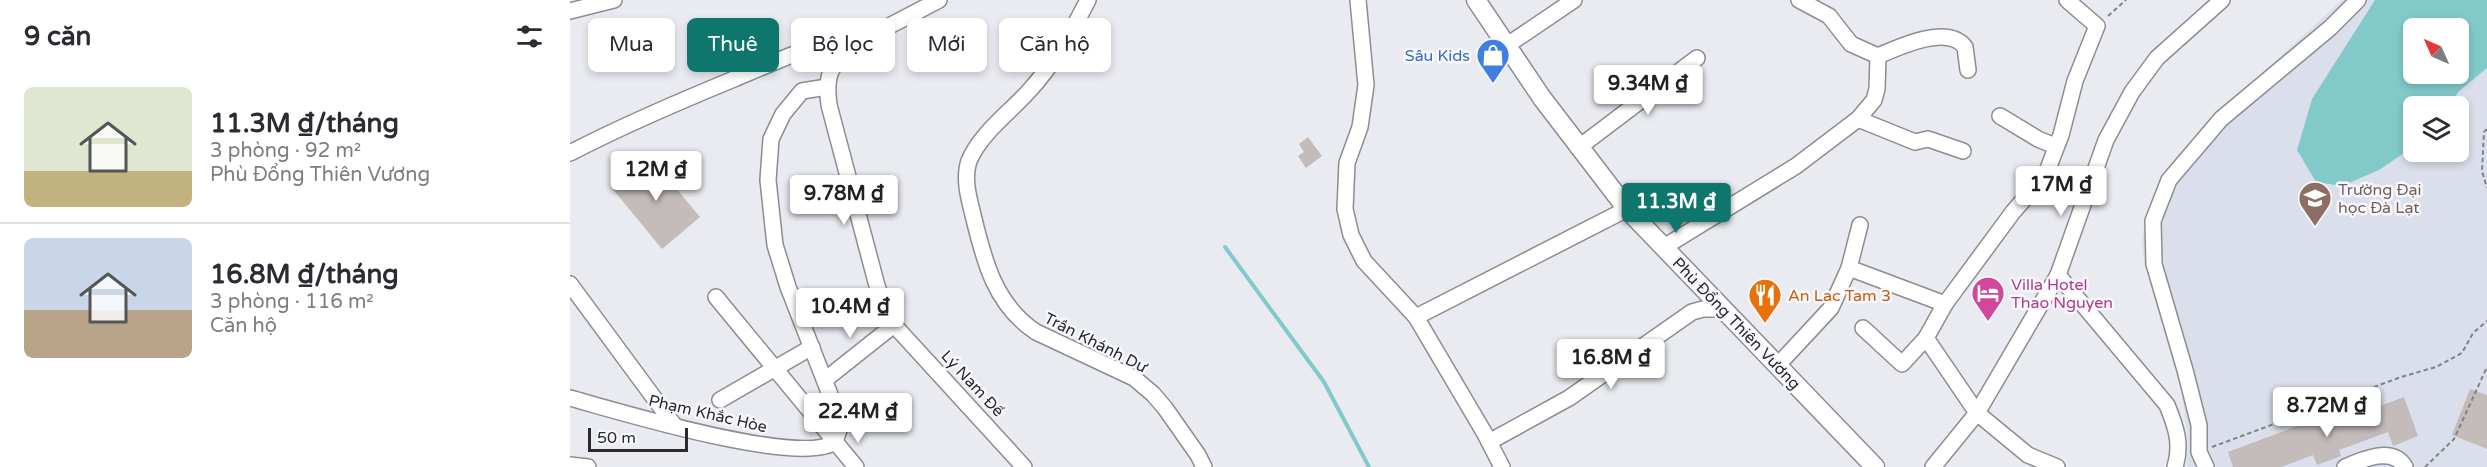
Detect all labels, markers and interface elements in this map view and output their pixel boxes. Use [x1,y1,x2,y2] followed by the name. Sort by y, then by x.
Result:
[588,18,675,72] chip: Mua
[687,18,779,72] chip: Thuê
[791,18,895,72] chip: Bộ lọc
[907,18,987,72] chip: Mới
[999,18,1111,72] chip: Căn hộ
[2403,18,2469,84] north arrow
[2403,18,2469,162] map controls
[513,20,546,53] icon: filters
[24,21,91,52] text: 9 căn
[1475,37,1511,84] shop icon: Sâu Kids
[1405,46,1470,66] place label: Sâu Kids
[1593,65,1703,116] pin: 9.34M ₫
[1608,72,1688,96] text: 9.34M ₫
[2403,96,2469,162] button: layers
[210,108,399,139] text: 11.3M ₫/tháng
[72,111,144,183] icon: home
[210,139,361,163] text: 3 phòng · 92 m²
[614,151,698,202] pin: 12M ₫
[625,158,687,182] text: 12M ₫
[210,163,430,187] text: Phù Đổng Thiên Vương
[2019,166,2103,217] pin: 17M ₫
[2030,173,2092,197] text: 17M ₫
[789,175,899,226] pin: 9.78M ₫
[2297,180,2333,227] school or university icon: Trường Đại học Đà Lạt
[2338,180,2421,218] place label: Trường Đại học Đà Lạt
[804,182,884,206] text: 9.78M ₫
[1621,183,1731,234] pin: 11.3M ₫
[1636,190,1716,214] text: 11.3M ₫
[1668,253,1805,394] street label: Phù Đổng Thiên Vương
[210,259,399,290] text: 16.8M ₫/tháng
[72,262,144,334] icon: home
[1970,275,2006,322] hotel icon: Villa Hotel Thao Nguyen
[2011,275,2113,313] place label: Villa Hotel Thao Nguyen
[1747,277,1783,324] restaurant icon: An Lac Tam 3
[1788,286,1891,306] place label: An Lac Tam 3
[795,288,905,339] pin: 10.4M ₫
[210,290,374,314] text: 3 phòng · 116 m²
[810,295,890,319] text: 10.4M ₫
[1041,308,1151,378] street label: Trần Khánh Dư
[210,314,277,338] text: Căn hộ
[1556,339,1666,390] pin: 16.8M ₫
[936,346,1008,421] street label: Lý Nam Đế
[1571,346,1651,370] text: 16.8M ₫
[2272,387,2382,438] pin: 8.72M ₫
[647,391,769,437] street label: Phạm Khắc Hòe
[803,393,913,444] pin: 22.4M ₫
[2287,394,2367,418] text: 8.72M ₫
[818,400,898,424] text: 22.4M ₫
[588,425,688,452] scale bar
[597,428,636,448] text: 50 m

